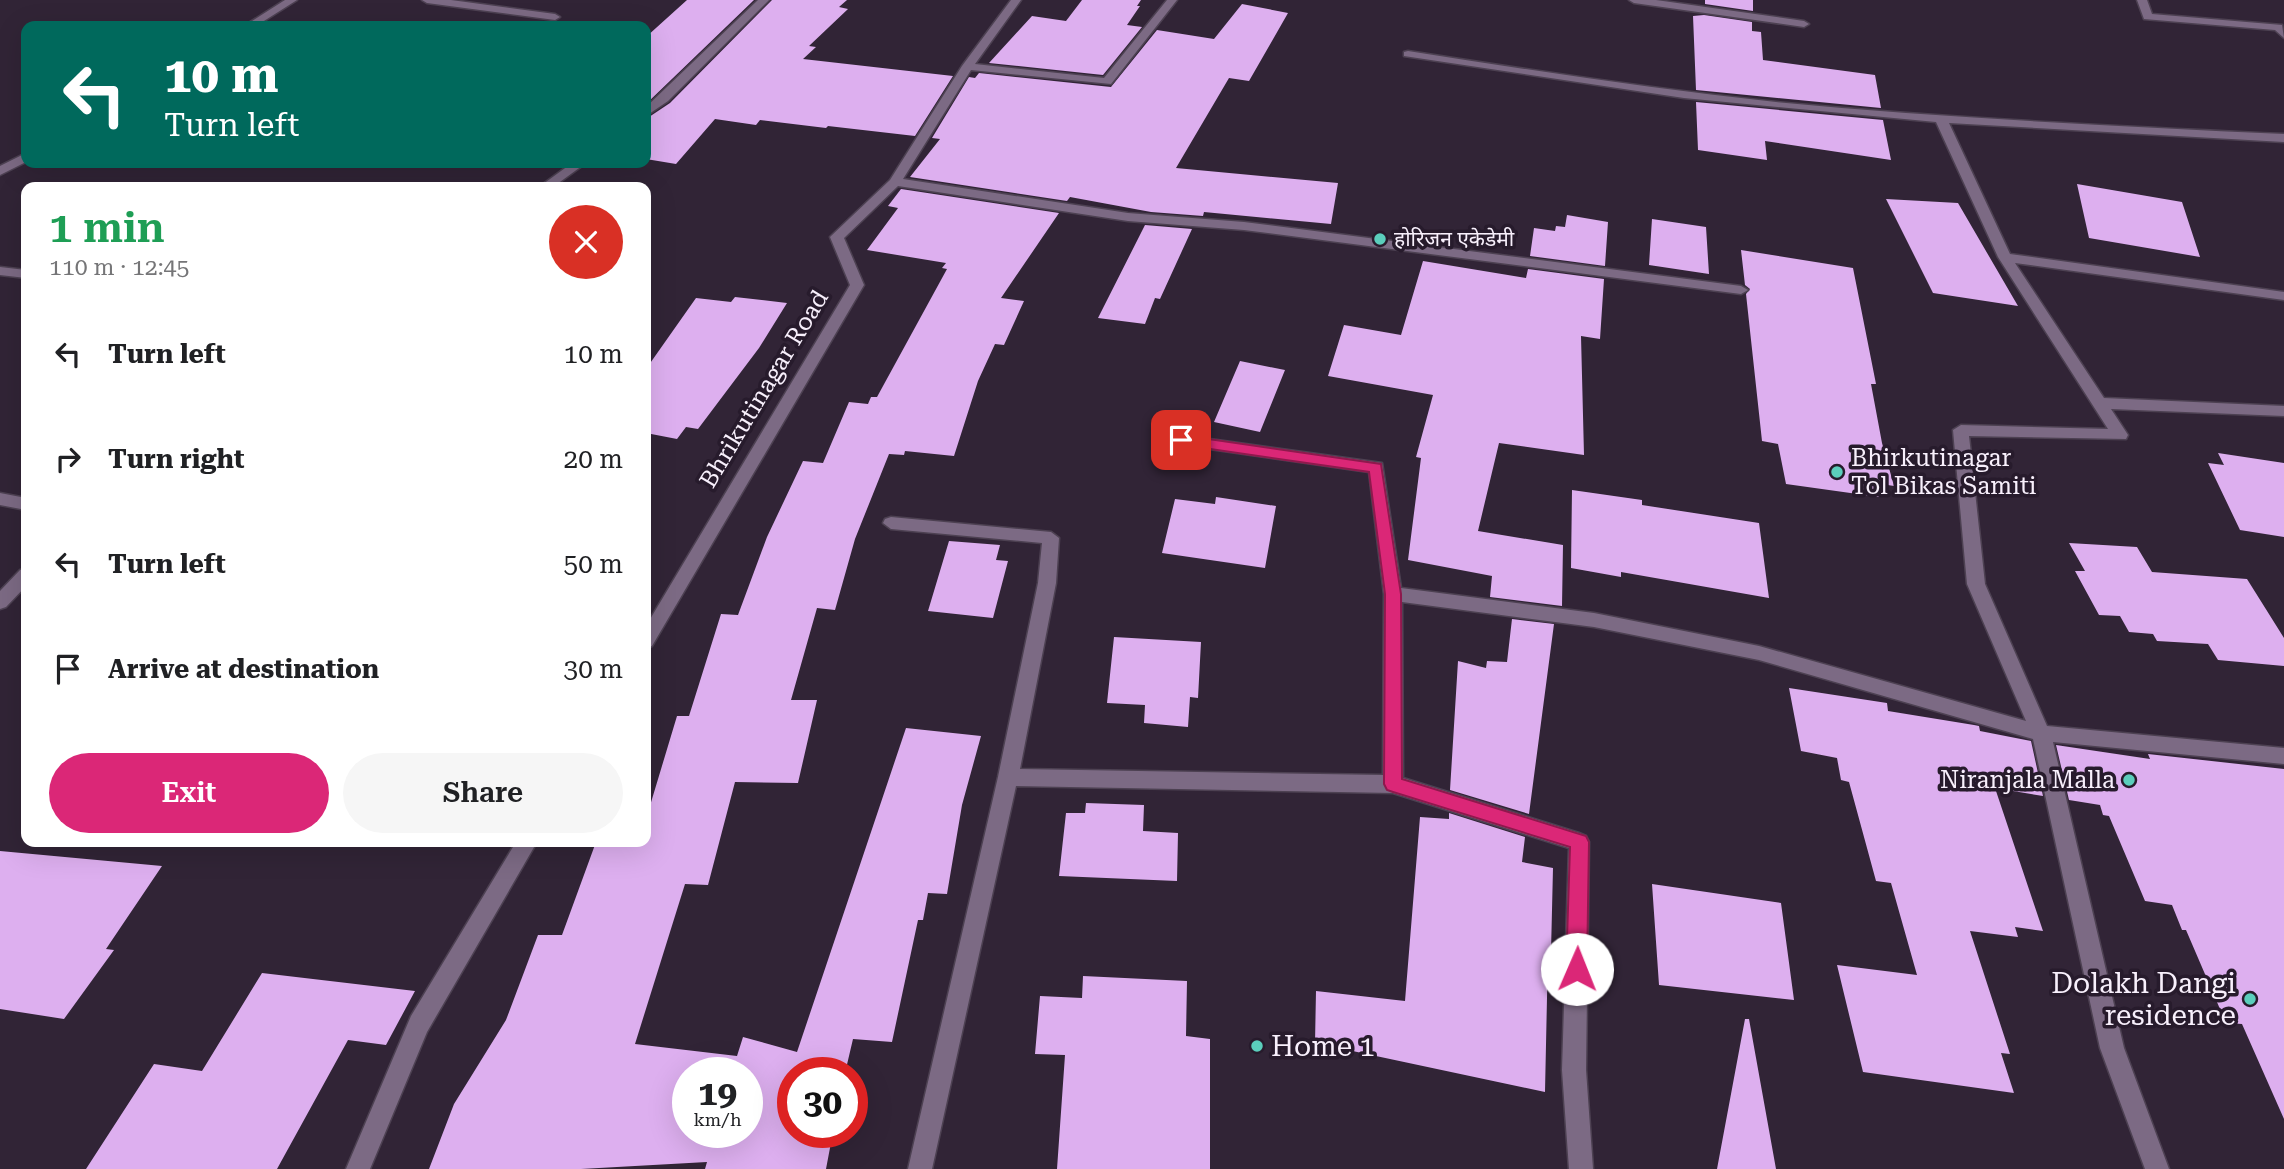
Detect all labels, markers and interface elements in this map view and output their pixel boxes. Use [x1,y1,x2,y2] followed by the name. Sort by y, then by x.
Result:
[164,47,279,104] text: 10 m
[49,49,140,140] icon: left
[164,106,299,144] text: Turn left
[49,203,165,252] text: 1 min
[549,205,623,279] button: close
[1394,227,1515,251] place label: होरिजन एकेडेमी
[1372,231,1388,247] marker: होरिजन एकेडेमी
[49,254,189,281] text: 110 m · 12:45
[694,285,834,493] street label: Bhrikutinagar Road
[49,335,87,373] icon: left
[108,339,226,369] text: Turn left
[564,339,623,369] text: 10 m
[1151,410,1211,470] pin
[1162,421,1200,459] icon: arrive
[49,440,87,478] icon: right
[108,444,244,474] text: Turn right
[564,444,623,474] text: 20 m
[1851,444,2037,500] place label: Bhirkutinagar Tol Bikas Samiti
[1829,464,1845,480] marker: Bhirkutinagar Tol Bikas Samiti
[49,545,87,583] icon: left
[108,549,226,579] text: Turn left
[564,549,623,579] text: 50 m
[49,650,87,688] icon: arrive
[108,654,379,684] text: Arrive at destination
[564,654,623,684] text: 30 m
[49,753,329,833] button: Exit
[343,753,623,833] button: Share
[1940,766,2115,794] place label: Niranjala Malla
[2121,772,2137,788] marker: Niranjala Malla
[1540,932,1614,1006] position arrow
[2051,967,2236,1032] place label: Dolakh Dangi residence
[2242,991,2258,1007] marker: Dolakh Dangi residence
[1271,1030,1375,1063] place label: Home 1
[1249,1038,1265,1054] marker: Home 1
[777,1057,868,1148] speed limit sign: 30
[698,1073,737,1114] text: 19
[693,1109,742,1130] text: km/h

